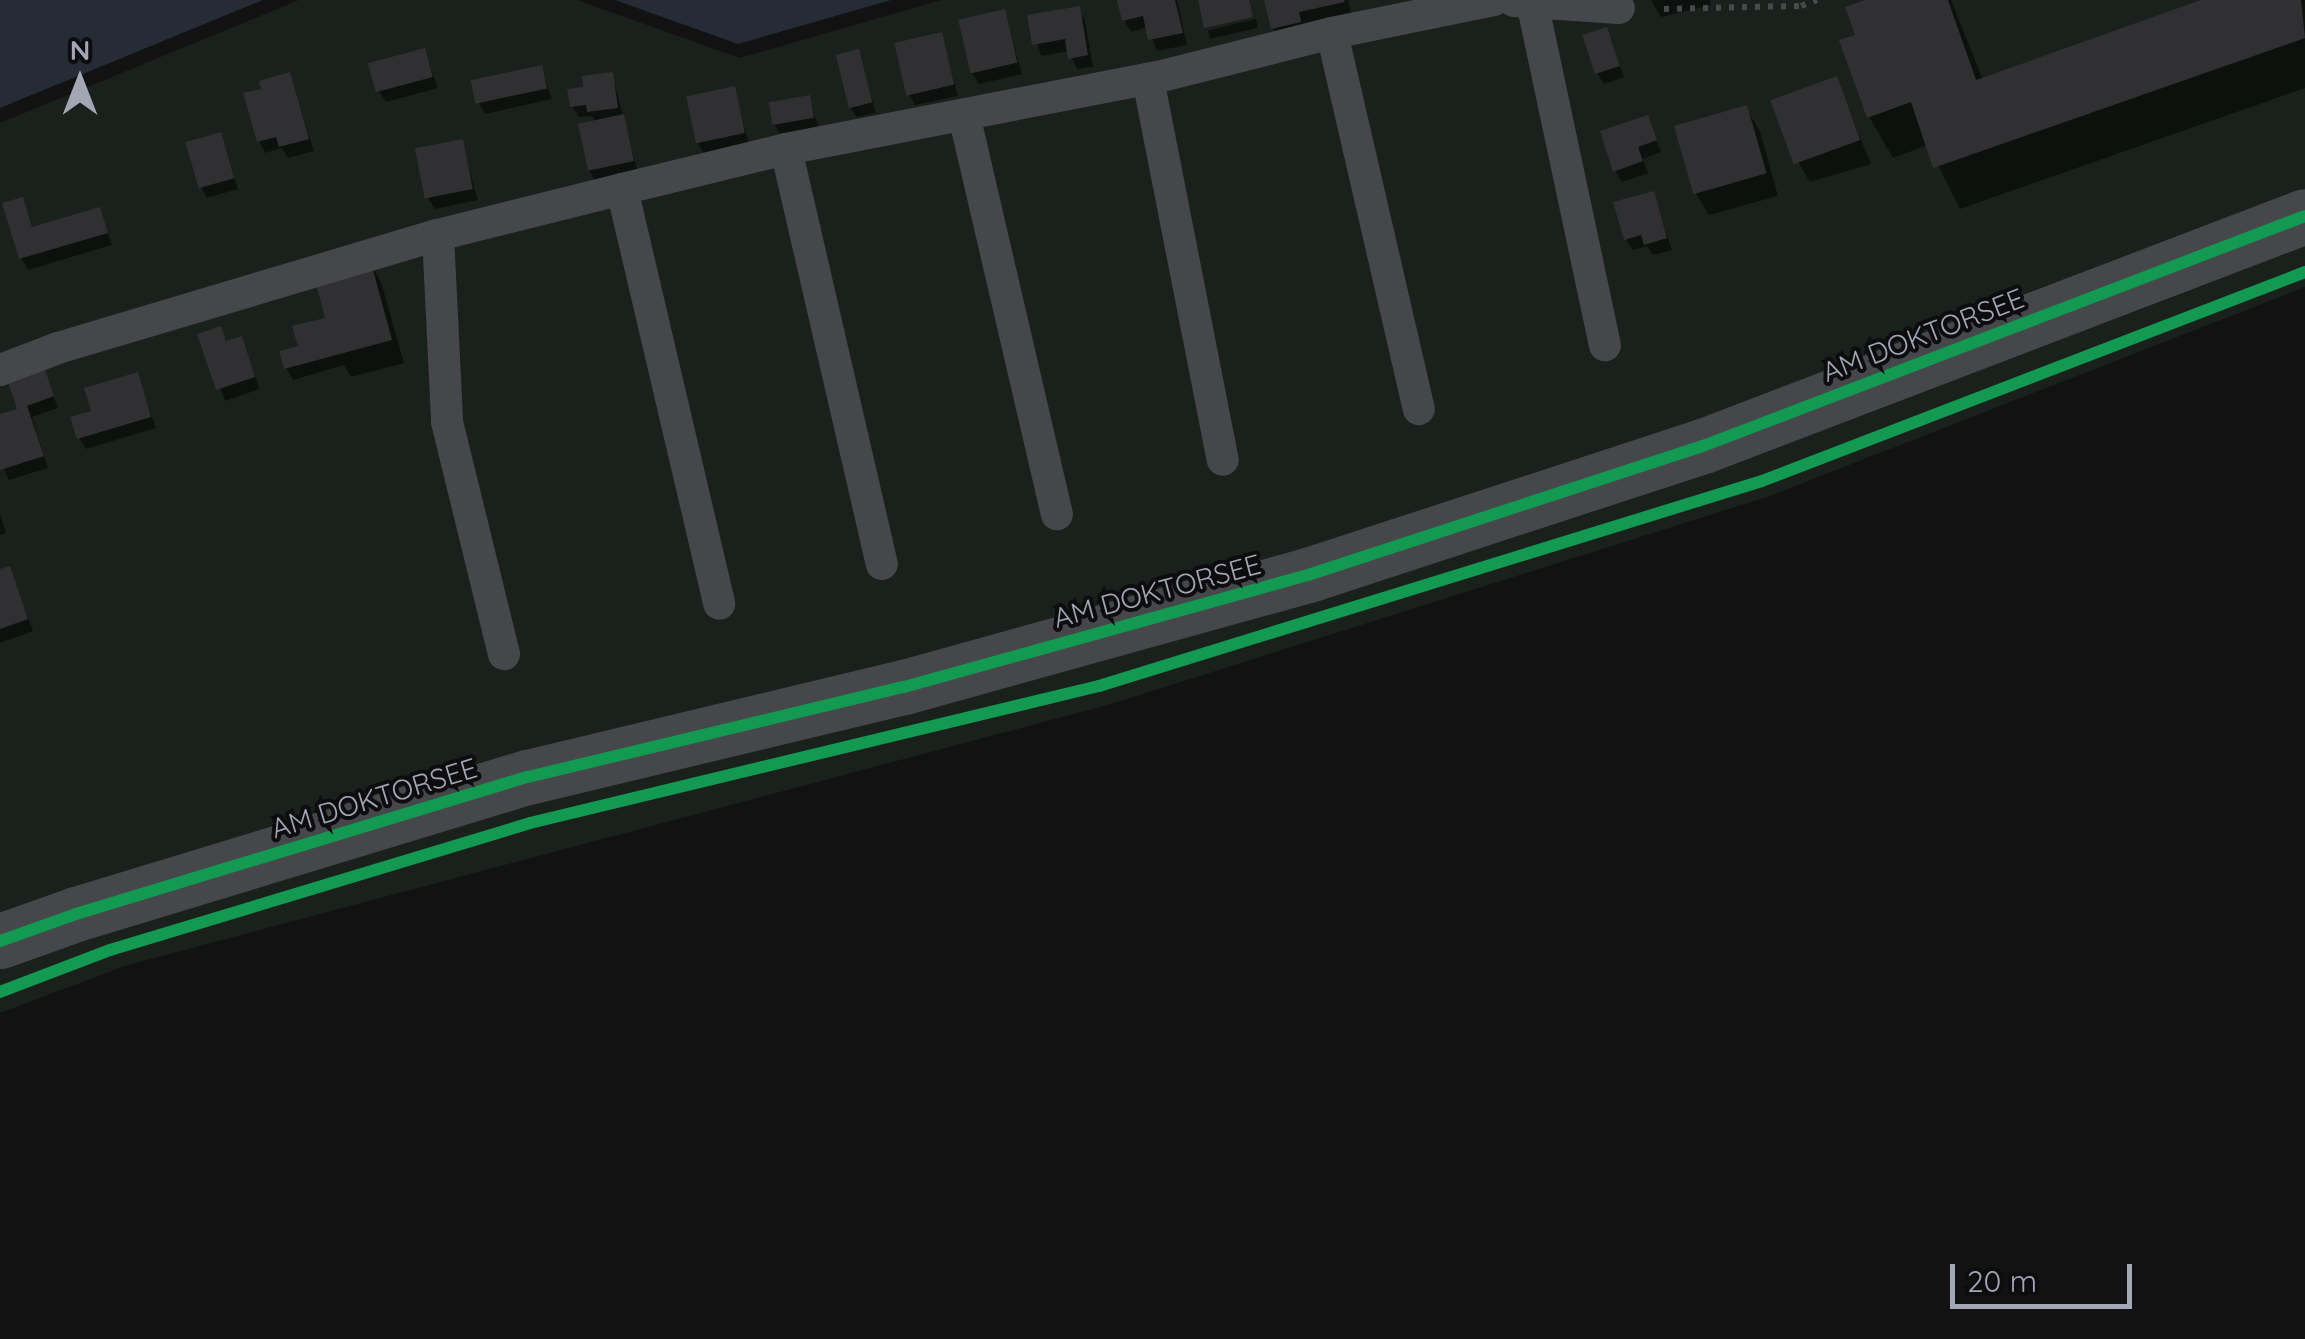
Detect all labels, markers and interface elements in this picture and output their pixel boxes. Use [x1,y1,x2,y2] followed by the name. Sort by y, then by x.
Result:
[30,30,130,130] north arrow
[70,32,90,67] text: N
[1817,281,2029,389] street label: AM DOKTORSEE
[1050,547,1264,635] street label: AM DOKTORSEE
[267,751,481,845] street label: AM DOKTORSEE
[1955,1244,2138,1306] scale bar
[1967,1262,2037,1300] text: 20 m

